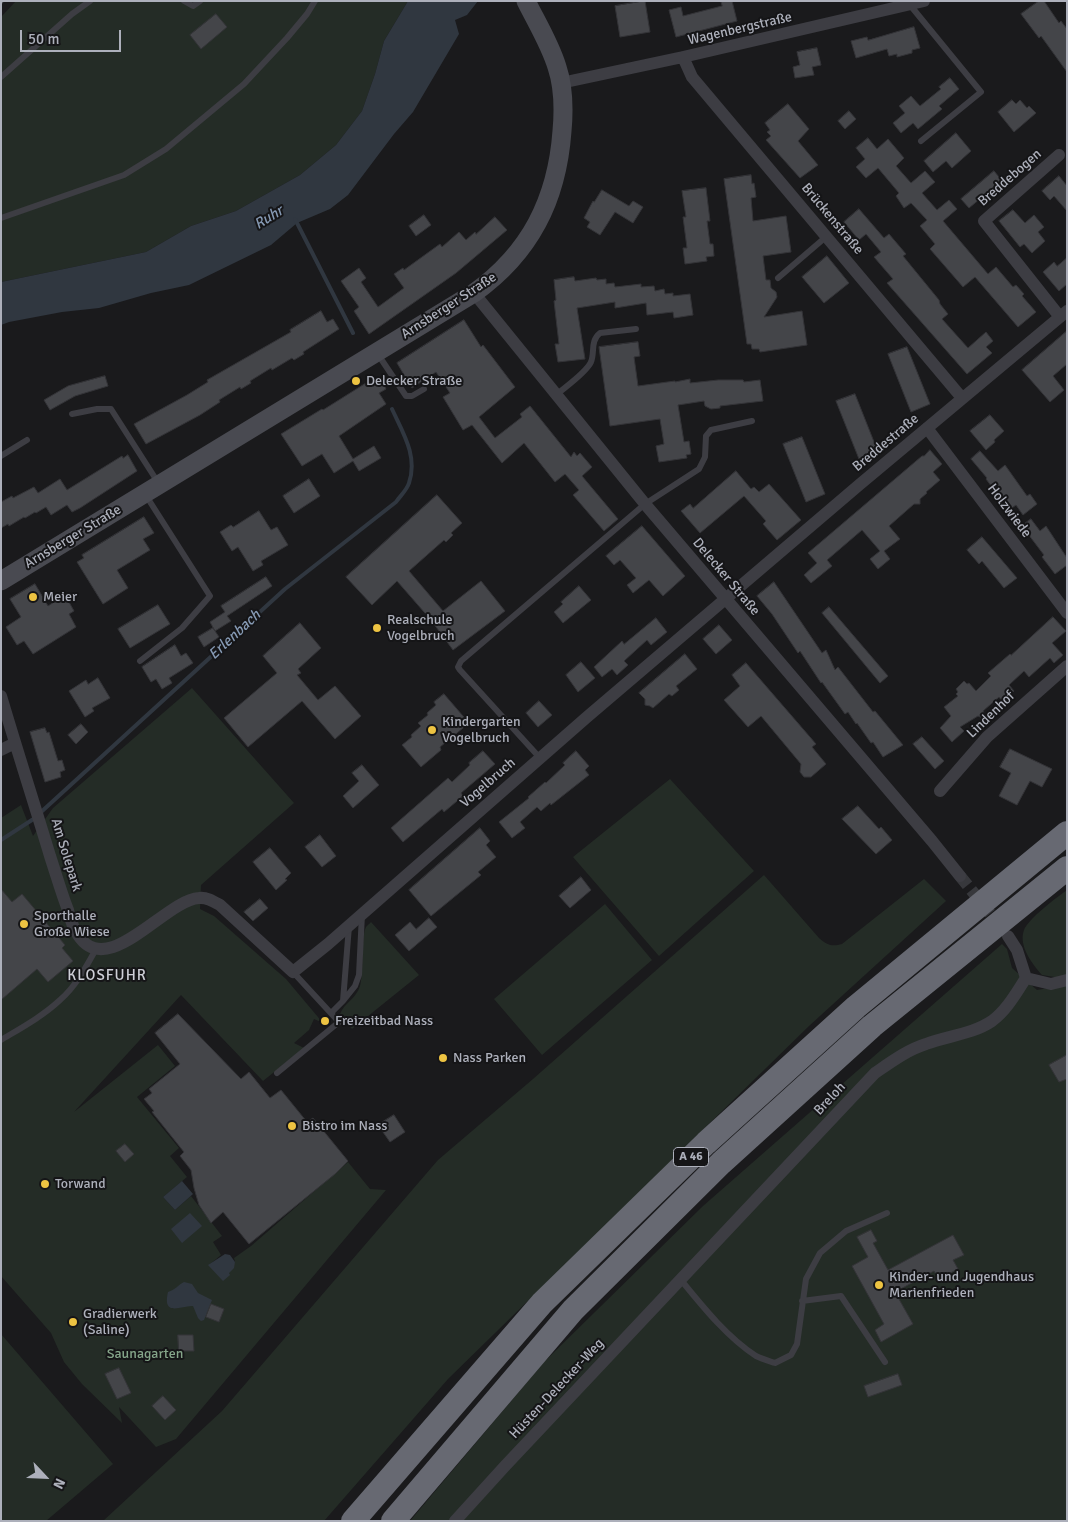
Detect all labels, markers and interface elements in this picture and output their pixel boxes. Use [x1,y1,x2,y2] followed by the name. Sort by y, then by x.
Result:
[686,9,794,49] street label: Wagenbergstraße
[22,20,124,52] scale bar
[28,30,59,48] text: 50 m
[975,146,1045,210] street label: Breddebogen
[797,180,867,258] street label: Brückenstraße
[251,202,287,234] water label: Ruhr
[398,269,500,343] street label: Arnsberger Straße
[366,373,462,389] place label: Delecker Straße
[350,375,362,387] marker: Delecker Straße
[850,411,922,475] street label: Breddestraße
[983,481,1035,541] street label: Holzwiede
[21,501,125,573] street label: Arnsberger Straße
[689,535,763,619] street label: Delecker Straße
[43,589,77,605] place label: Meier
[27,591,39,603] marker: Meier
[205,606,265,664] water label: Erlenbach
[387,612,455,644] place label: Realschule Vogelbruch
[371,622,383,634] marker: Realschule Vogelbruch
[964,688,1018,742] street label: Lindenhof
[442,714,521,746] place label: Kindergarten Vogelbruch
[426,724,438,736] marker: Kindergarten Vogelbruch
[457,755,519,811] street label: Vogelbruch
[47,816,85,894] street label: Am Solepark
[34,908,110,940] place label: Sporthalle Große Wiese
[18,918,30,930] marker: Sporthalle Große Wiese
[66,967,148,985] district label: KLOSFUHR
[335,1013,433,1029] place label: Freizeitbad Nass
[319,1015,331,1027] marker: Freizeitbad Nass
[453,1050,526,1066] place label: Nass Parken
[437,1052,449,1064] marker: Nass Parken
[811,1079,849,1119] street label: Breloh
[302,1118,387,1134] place label: Bistro im Nass
[286,1120,298,1132] marker: Bistro im Nass
[674,1148,708,1166] road number: A 46
[55,1176,106,1192] place label: Torwand
[39,1178,51,1190] marker: Torwand
[889,1269,1034,1302] place label: Kinder- und Jugendhaus Marienfrieden
[873,1279,885,1291] marker: Kinder- und Jugendhaus Marienfrieden
[83,1306,157,1338] place label: Gradierwerk (Saline)
[67,1316,79,1328] marker: Gradierwerk (Saline)
[506,1335,608,1443] street label: Hüsten-Delecker-Weg
[107,1346,183,1362] park label: Saunagarten
[20,1452,70,1502] north arrow
[49,1476,69,1492] text: N

